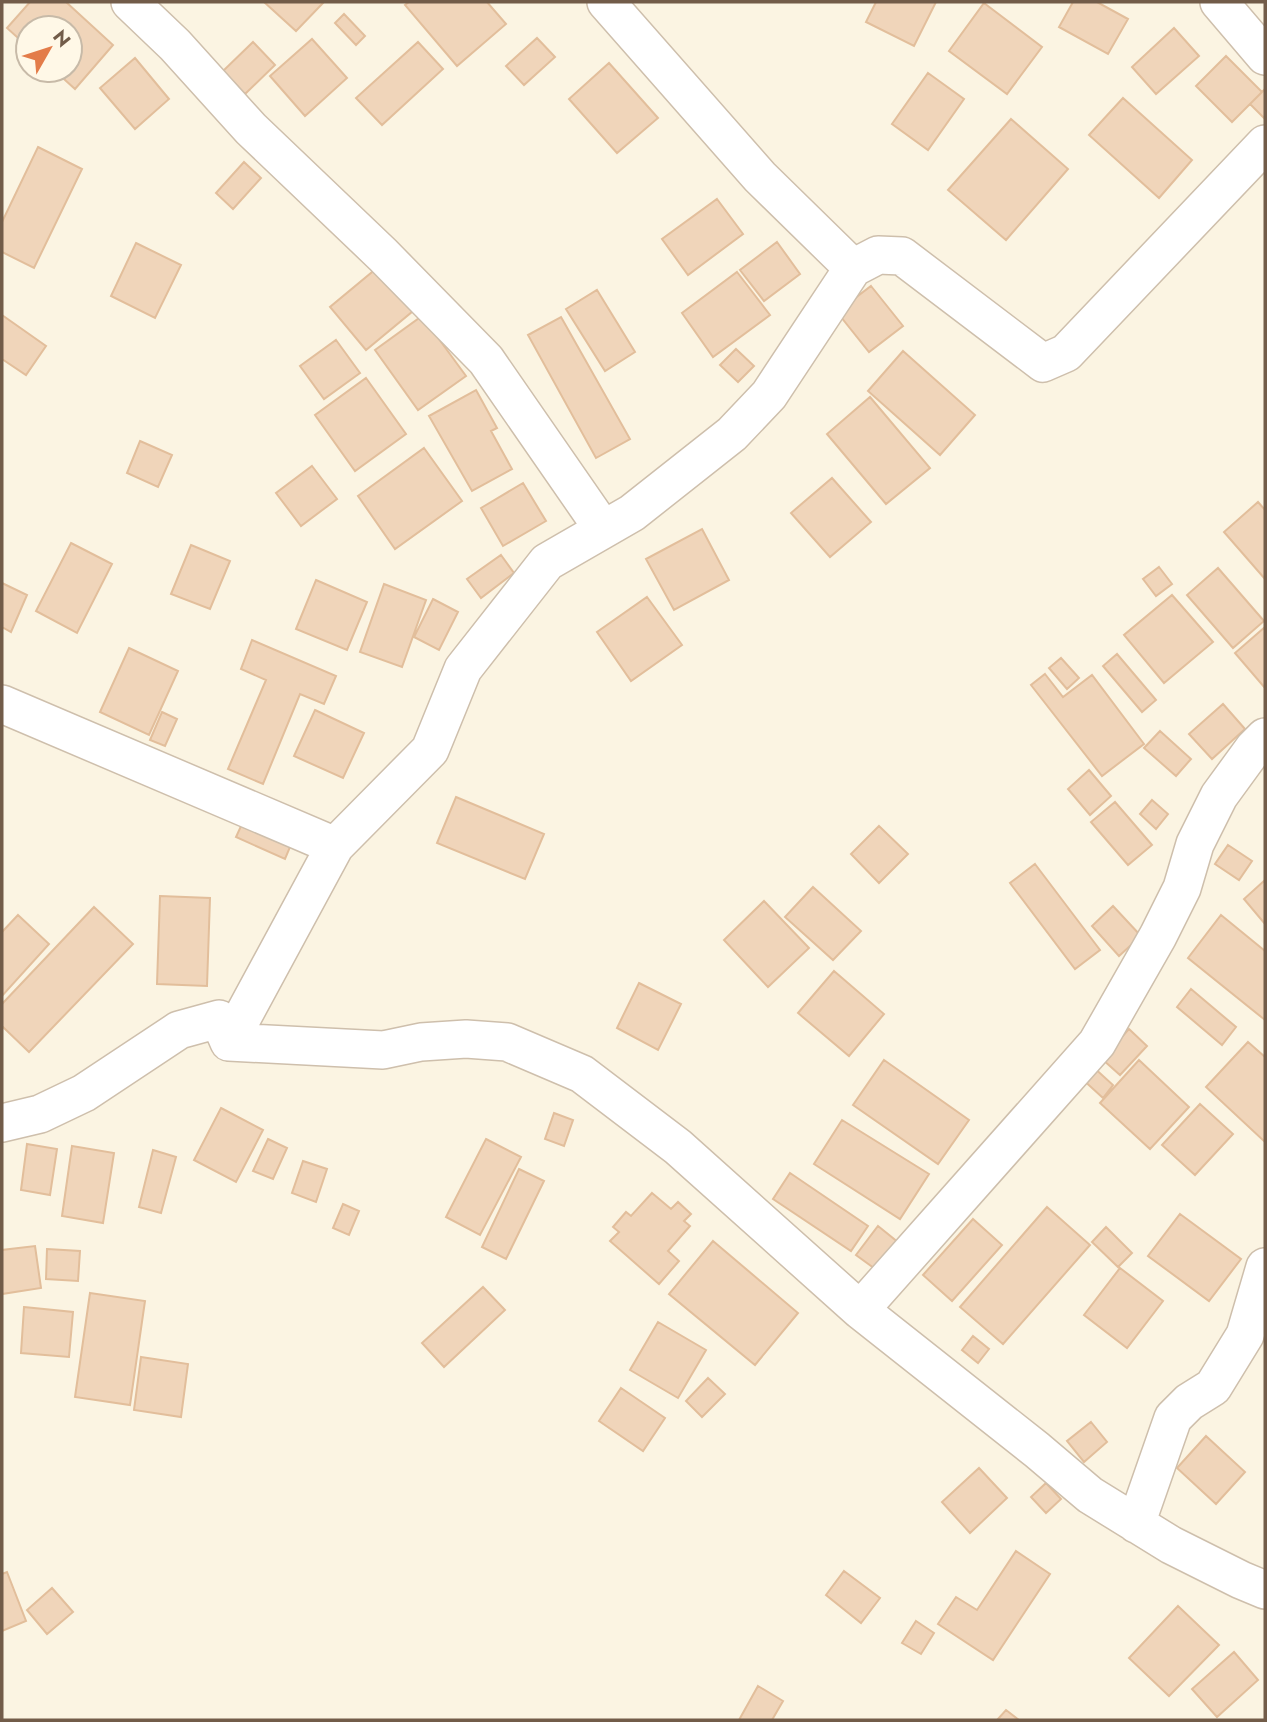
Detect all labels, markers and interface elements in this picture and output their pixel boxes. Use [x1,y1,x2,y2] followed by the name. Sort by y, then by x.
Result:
[14,14,84,84] north arrow
[47,24,77,53] text: N

